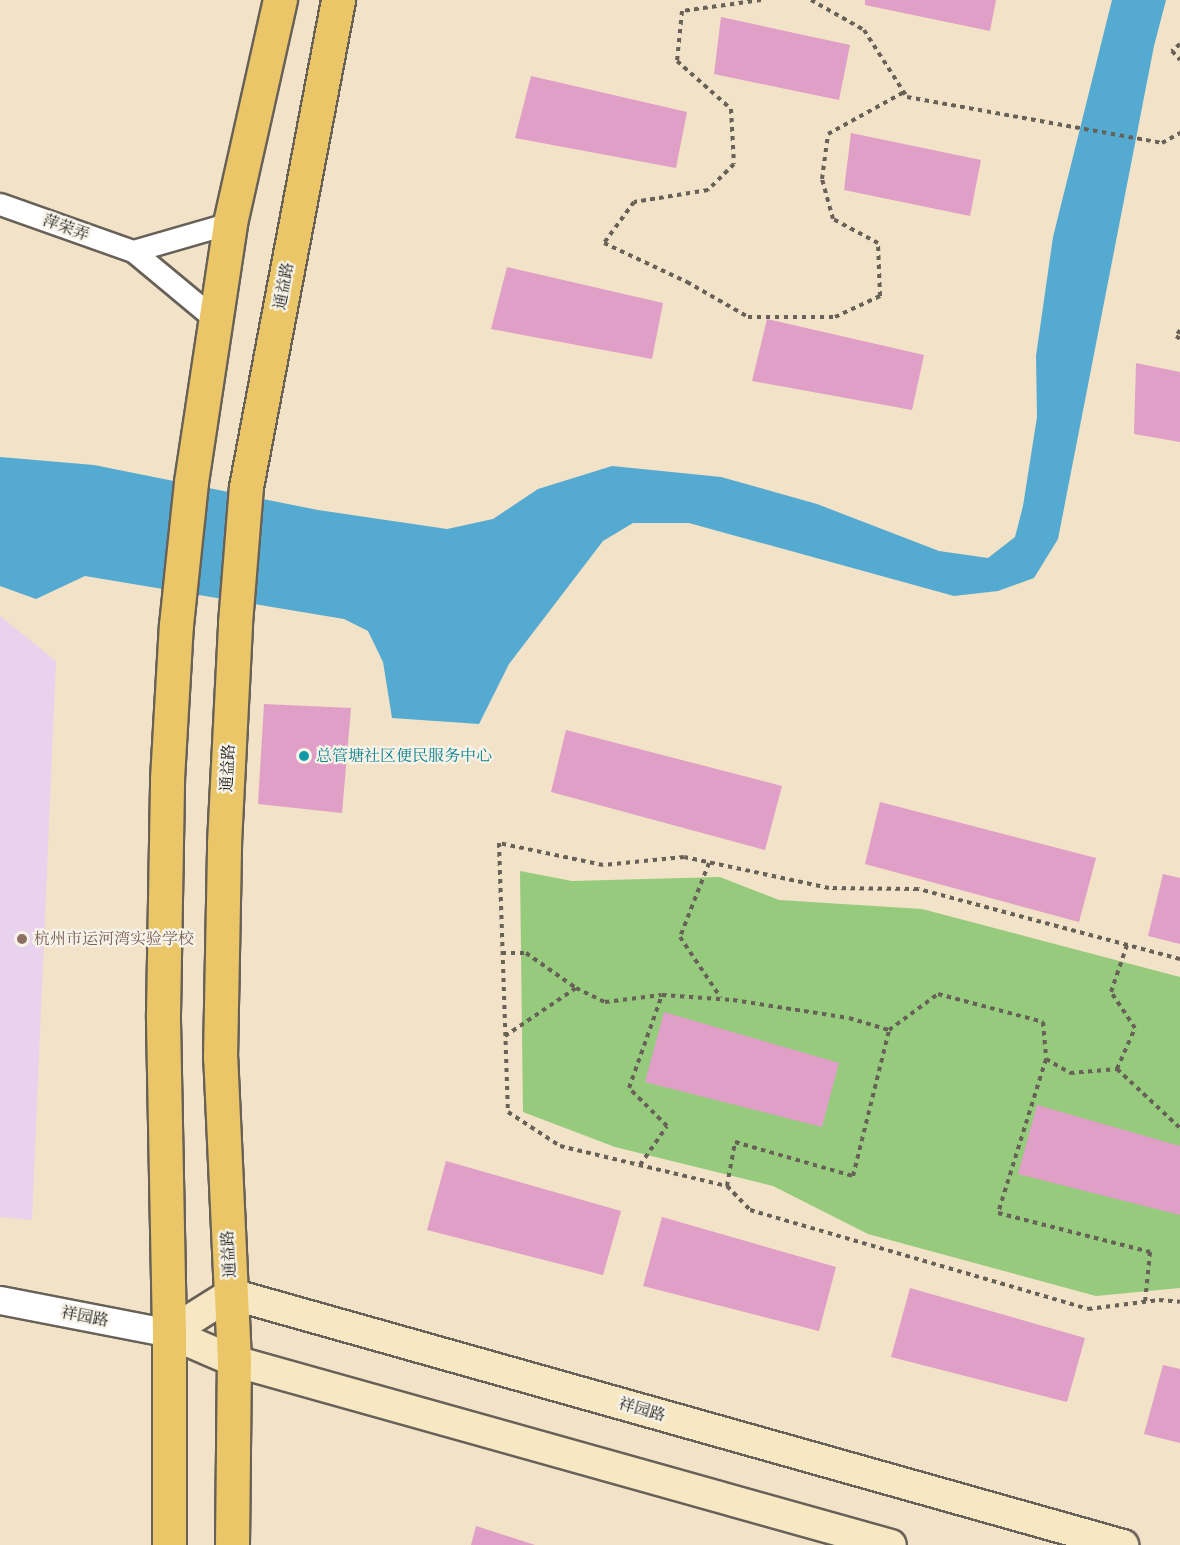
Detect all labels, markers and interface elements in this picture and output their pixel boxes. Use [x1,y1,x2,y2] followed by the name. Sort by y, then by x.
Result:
[40,211,92,245] street label: 萍荣弄
[270,261,298,311] street label: 通益路
[217,744,239,792] street label: 通益路
[316,746,492,766] place label: 总管塘社区便民服务中心
[297,749,311,763] marker: 总管塘社区便民服务中心
[34,929,194,949] place label: 杭州市运河湾实验学校
[15,932,29,946] marker: 杭州市运河湾实验学校
[218,1230,240,1278] street label: 通益路
[60,1303,110,1331] street label: 祥园路
[616,1394,668,1426] street label: 祥园路

